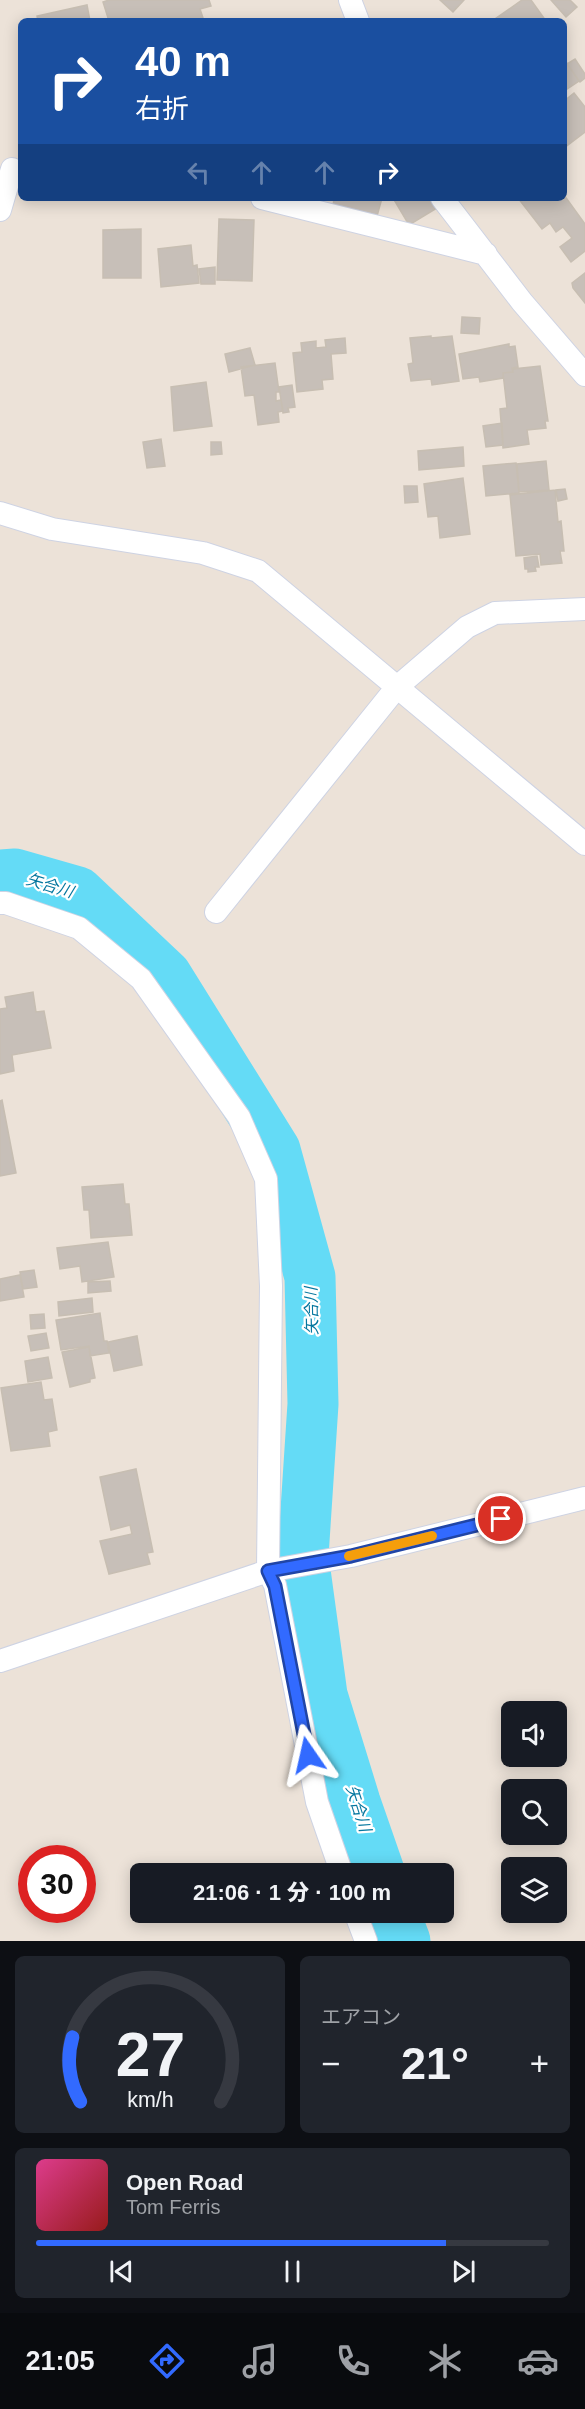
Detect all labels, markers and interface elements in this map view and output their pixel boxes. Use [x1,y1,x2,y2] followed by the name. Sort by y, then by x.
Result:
[135,38,231,85] text: 40 m
[36,42,114,120] icon: right
[135,94,189,124] text: 右折
[182,156,215,189] icon: left
[245,156,278,189] icon: ahead
[308,156,341,189] icon: ahead
[371,156,404,189] icon: right
[24,870,77,901] water label: 矢合川
[303,1285,320,1335] water label: 矢合川
[475,1493,526,1544] pin
[484,1502,517,1535] icon: arrive
[501,1701,567,1923] map controls
[501,1701,567,1767] button: sound
[276,1723,340,1787] position arrow
[501,1779,567,1845] button: search
[343,1783,375,1836] water label: 矢合川
[18,1845,96,1923] speed limit sign: 30
[501,1857,567,1923] button: layers
[193,1880,391,1905] text: 21:06 · 1 分 · 100 m
[321,2006,401,2028] text: エアコン
[115,2020,185,2089] text: 27
[401,2038,469,2089] text: 21°
[321,2045,340,2082] text: −
[530,2045,549,2082] text: +
[127,2088,173,2112] text: km/h
[126,2170,243,2195] text: Open Road
[126,2196,220,2218] text: Tom Ferris
[105,2255,138,2288] icon: previous
[276,2255,309,2288] icon: pause
[447,2255,480,2288] icon: next
[146,2340,188,2382] icon: directions
[239,2340,281,2382] icon: music
[332,2340,374,2382] icon: phone
[424,2340,466,2382] icon: climate
[517,2340,559,2382] icon: car
[25,2346,95,2376] text: 21:05

